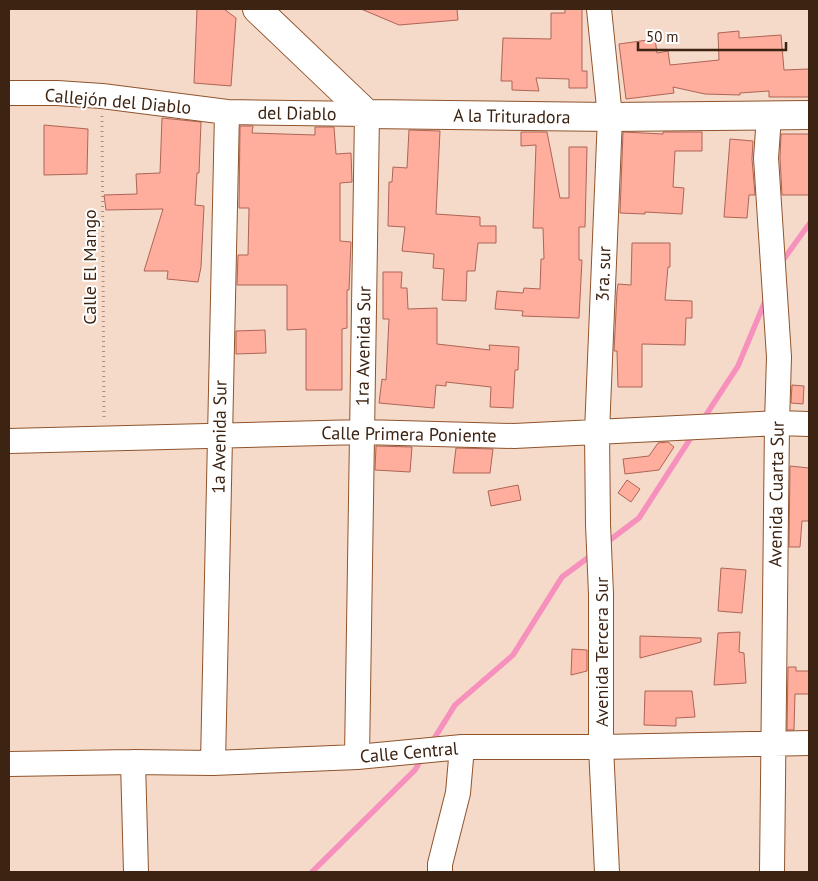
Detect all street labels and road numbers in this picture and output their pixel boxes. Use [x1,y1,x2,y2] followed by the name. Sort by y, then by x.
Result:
[44,83,192,119] street label: Callejón del Diablo
[257,101,337,125] street label: del Diablo
[453,103,571,129] street label: A la Trituradora
[78,209,101,325] street label: Calle El Mango
[591,246,615,302] street label: 3ra. sur
[350,286,376,406] street label: 1ra Avenida Sur
[207,380,231,494] street label: 1a Avenida Sur
[321,421,497,447] street label: Calle Primera Poniente
[763,421,789,567] street label: Avenida Cuarta Sur
[590,577,613,727] street label: Avenida Tercera Sur
[359,736,460,768] street label: Calle Central

